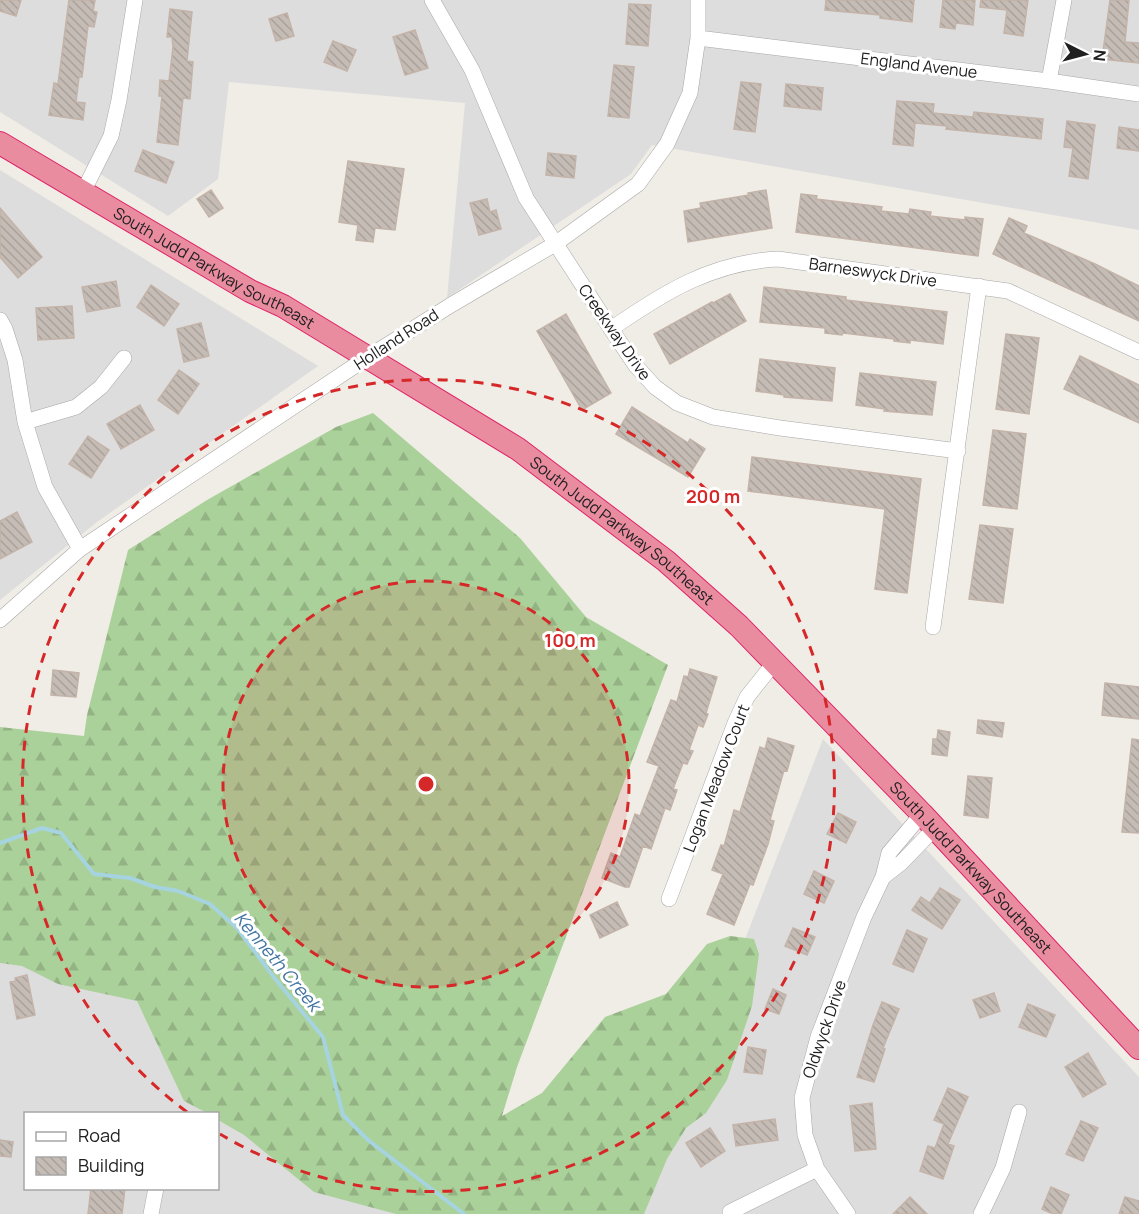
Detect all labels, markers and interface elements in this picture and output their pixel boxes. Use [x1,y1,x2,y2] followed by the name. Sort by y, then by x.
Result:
[1055,24,1115,84] north arrow
[859,47,979,83] street label: England Avenue
[1088,49,1111,62] text: N
[109,202,319,334] street label: South Judd Parkway Southeast
[808,252,938,292] street label: Barneswyck Drive
[574,279,656,385] street label: Creekway Drive
[349,303,443,375] street label: Holland Road
[526,451,719,610] street label: South Judd Parkway Southeast
[686,484,740,508] text: 200 m
[544,628,596,652] text: 100 m
[678,701,754,855] street label: Logan Meadow Court
[416,774,436,794] centre of rings
[885,776,1057,958] street label: South Judd Parkway Southeast
[229,906,329,1018] water label: Kenneth Creek
[797,977,851,1081] street label: Oldwyck Drive
[24,1112,219,1190] legend
[78,1123,121,1147] text: Road
[78,1153,144,1177] text: Building

